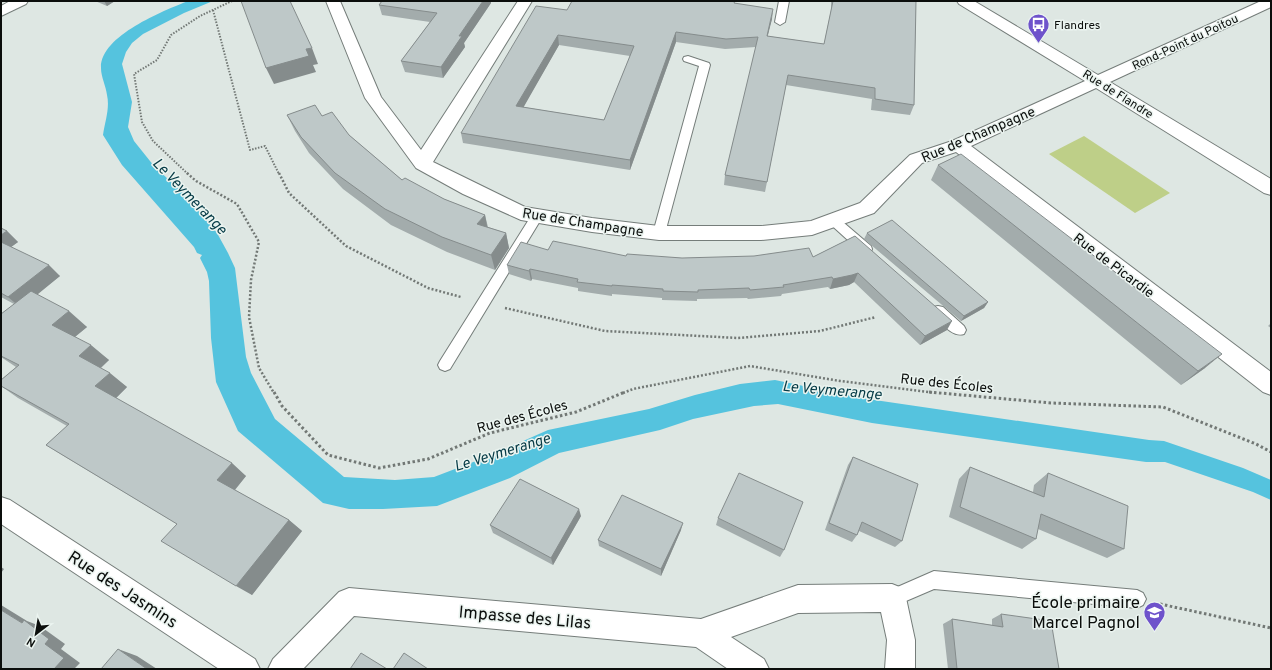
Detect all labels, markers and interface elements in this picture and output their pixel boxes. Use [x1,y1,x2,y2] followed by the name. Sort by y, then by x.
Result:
[1130,11,1241,75] street label: Rond-Point du Poitou
[1025,12,1051,45] bus stop icon: Flandres
[1054,18,1100,34] place label: Flandres
[1079,67,1156,123] street label: Rue de Flandre
[919,104,1038,167] street label: Rue de Champagne
[148,155,231,240] water label: Le Veymerange
[521,206,644,241] street label: Rue de Champagne
[1069,230,1157,302] street label: Rue de Picardie
[900,370,994,398] street label: Rue des Écoles
[781,378,883,405] water label: Le Veymerange
[475,396,570,438] street label: Rue des Écoles
[452,430,553,477] water label: Le Veymerange
[63,547,181,634] street label: Rue des Jasmins
[1031,592,1140,635] place label: École primaire Marcel Pagnol
[1142,599,1168,632] school or university icon: École primaire Marcel Pagnol
[458,602,592,636] street label: Impasse des Lilas
[16,614,56,654] north arrow
[24,634,38,650] text: N

